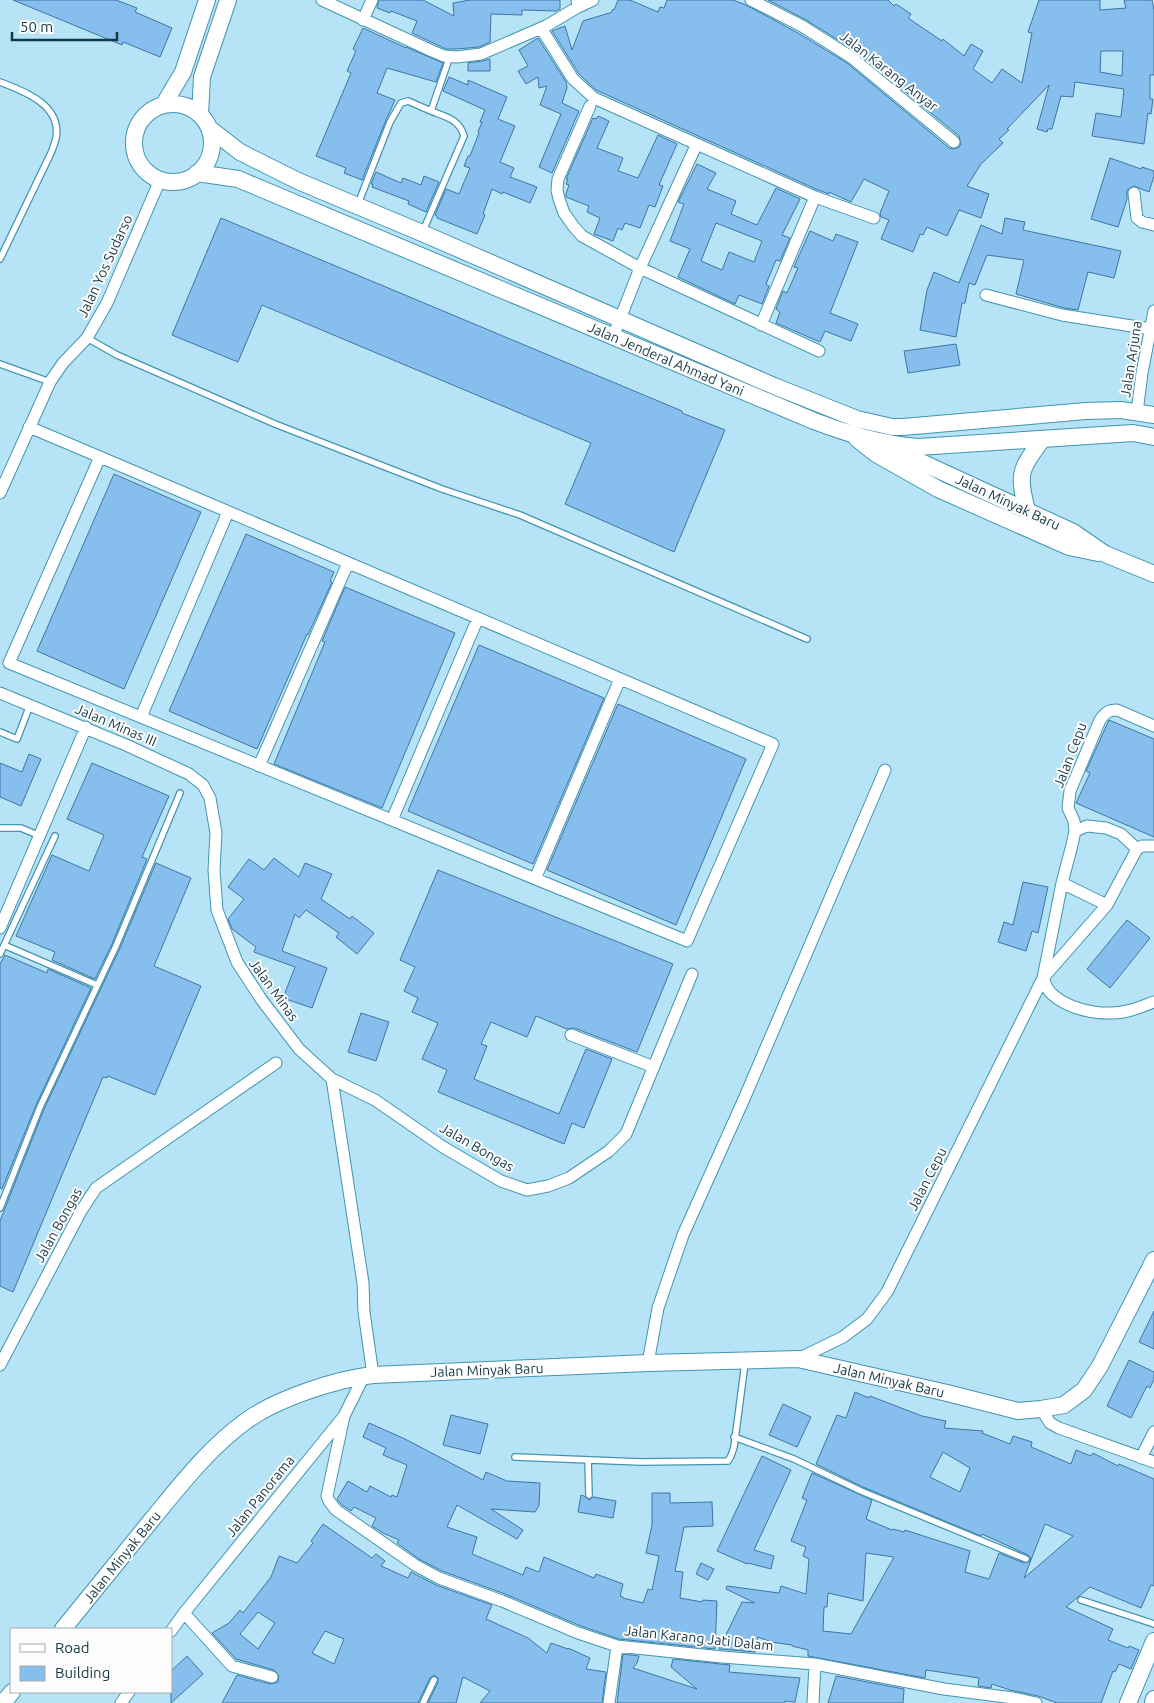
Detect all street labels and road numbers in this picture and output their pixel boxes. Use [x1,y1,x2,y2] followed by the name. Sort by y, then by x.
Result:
[837,28,942,115] street label: Jalan Karang Anyar
[74,212,136,320] street label: Jalan Yos Sudarso
[586,319,746,399] street label: Jalan Jenderal Ahmad Yani
[1117,320,1145,398] street label: Jalan Arjuna
[953,471,1063,533] street label: Jalan Minyak Baru
[73,701,159,749] street label: Jalan Minas III
[1050,720,1090,790] street label: Jalan Cepu
[246,956,302,1024] street label: Jalan Minas
[437,1119,517,1175] street label: Jalan Bongas
[904,1145,950,1213] street label: Jalan Cepu
[31,1185,85,1265] street label: Jalan Bongas
[832,1359,946,1401] street label: Jalan Minyak Baru
[430,1360,544,1380] street label: Jalan Minyak Baru
[222,1452,298,1540] street label: Jalan Panorama
[80,1508,164,1606] street label: Jalan Minyak Baru
[624,1622,774,1654] street label: Jalan Karang Jati Dalam

